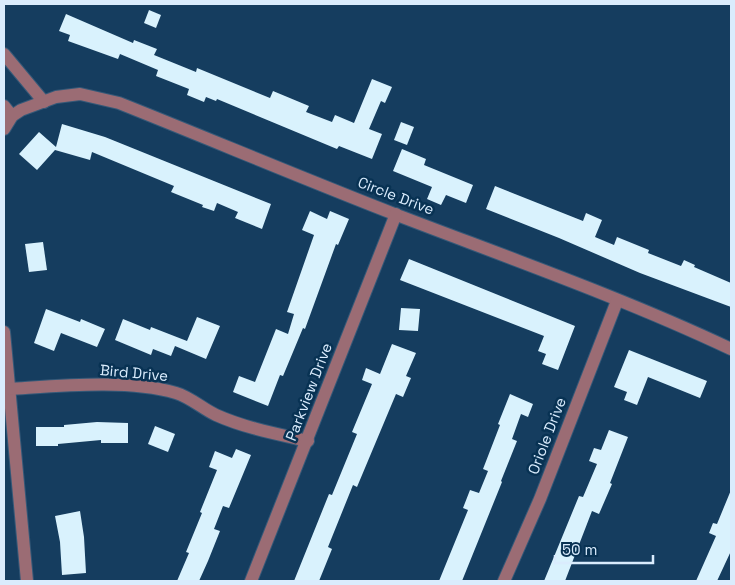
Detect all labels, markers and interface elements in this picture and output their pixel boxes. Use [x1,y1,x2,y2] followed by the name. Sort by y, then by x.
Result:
[355,172,437,219] street label: Circle Drive
[281,340,336,444] street label: Parkview Drive
[99,360,169,385] street label: Bird Drive
[523,395,570,477] street label: Oriole Drive
[555,532,652,564] scale bar
[562,540,597,559] text: 50 m

